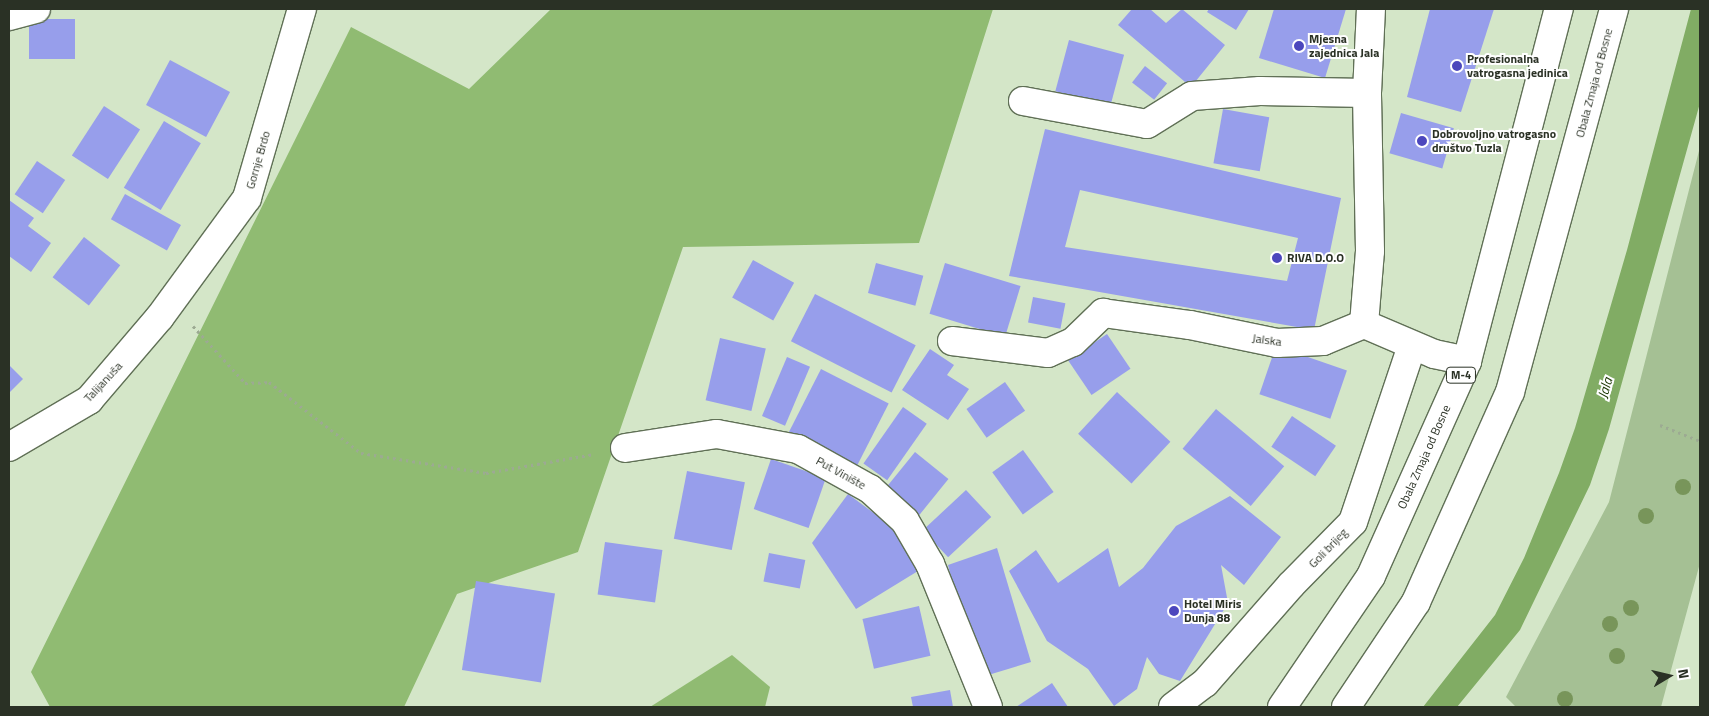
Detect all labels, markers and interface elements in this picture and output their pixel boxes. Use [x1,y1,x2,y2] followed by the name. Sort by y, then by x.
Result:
[1572,27,1616,139] street label: Obala Zmaja od Bosne
[1309,32,1379,60] place label: Mjesna zajednica Jala
[1293,40,1305,52] marker: Mjesna zajednica Jala
[1467,52,1568,80] place label: Profesionalna vatrogasna jedinica
[1451,60,1463,72] marker: Profesionalna vatrogasna jedinica
[1432,127,1556,155] place label: Dobrovoljno vatrogasno društvo Tuzla
[243,129,273,191] street label: Gornje Brdo
[1416,135,1428,147] marker: Dobrovoljno vatrogasno društvo Tuzla
[1287,251,1344,265] place label: RIVA D.O.O
[1271,252,1283,264] marker: RIVA D.O.O
[1251,331,1283,349] street label: Jalska
[81,359,125,405] street label: Talijanuša
[1445,366,1477,384] road number: M-4
[1594,376,1616,400] water label: Jala
[1395,403,1453,511] street label: Obala Zmaja od Bosne
[814,453,868,493] street label: Put Vinište
[1306,525,1350,571] street label: Goli brijeg
[1184,597,1241,625] place label: Hotel Miris Dunja 88
[1168,605,1180,617] marker: Hotel Miris Dunja 88
[1644,651,1694,701] north arrow
[1673,667,1695,680] text: N

